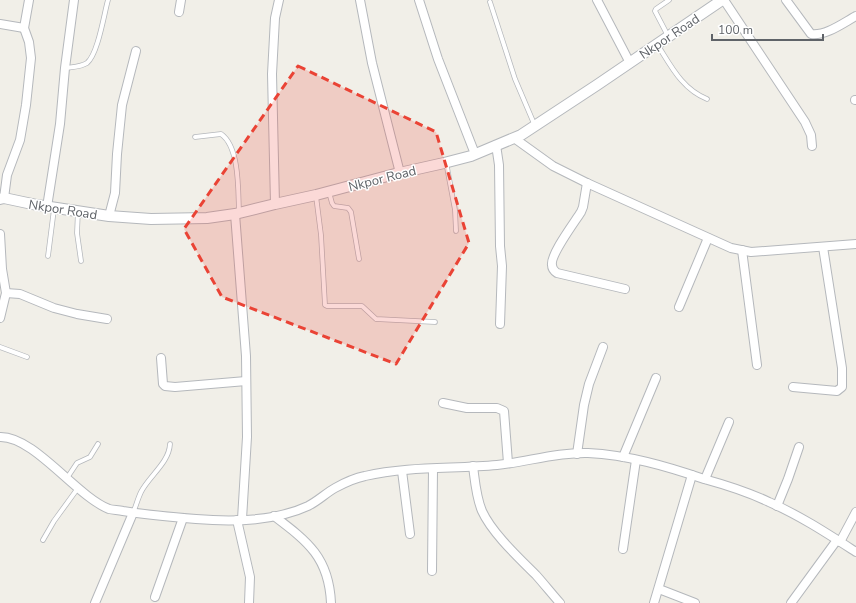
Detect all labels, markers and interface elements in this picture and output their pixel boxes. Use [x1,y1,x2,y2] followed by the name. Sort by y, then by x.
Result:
[636,10,703,64] street label: Nkpor Road
[712,16,823,42] scale bar
[718,22,753,38] text: 100 m
[347,162,418,196] street label: Nkpor Road
[27,196,98,224] street label: Nkpor Road

